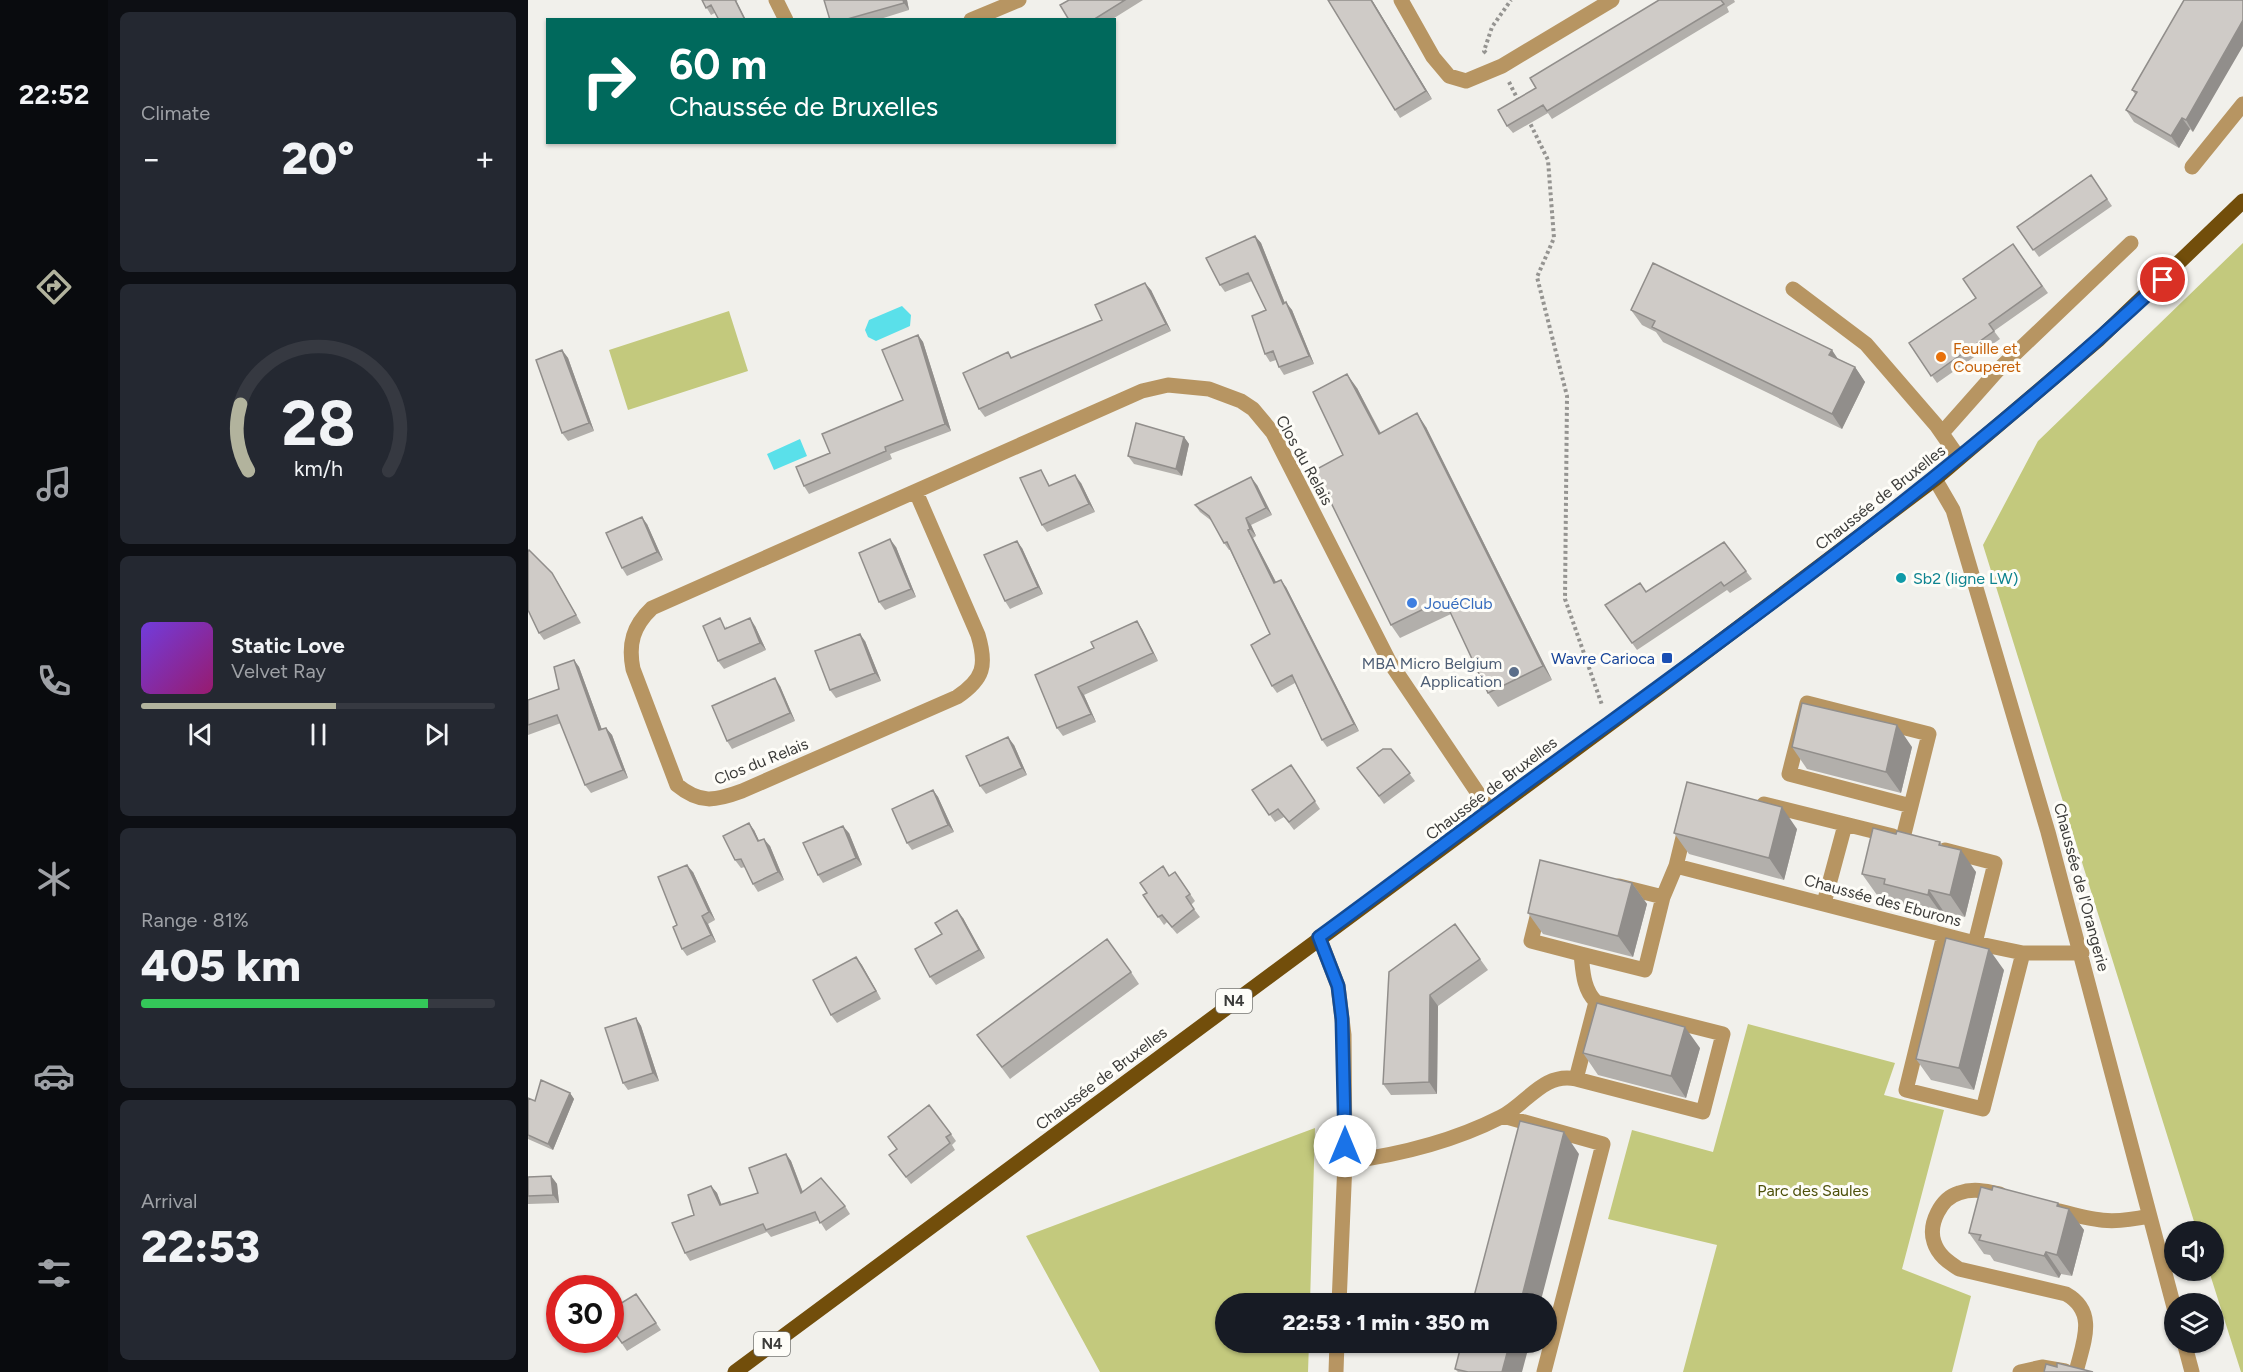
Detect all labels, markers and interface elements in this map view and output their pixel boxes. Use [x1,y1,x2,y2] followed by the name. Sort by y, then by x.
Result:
[669,39,767,90] text: 60 m
[570,42,648,120] icon: right
[19,78,89,111] text: 22:52
[669,90,938,123] text: Chaussée de Bruxelles
[141,101,210,125] text: Climate
[281,131,355,185] text: 20°
[141,139,162,178] text: −
[474,139,495,178] text: +
[2137,254,2188,305] pin
[2146,263,2179,296] icon: arrive
[33,266,75,308] icon: directions
[1953,339,2021,376] place label: Feuille et Couperet
[1934,350,1948,364] marker: Feuille et Couperet
[281,386,355,461] text: 28
[1272,412,1337,508] street label: Clos du Relais
[1812,441,1949,554] street label: Chaussée de Bruxelles
[294,456,342,481] text: km/h
[33,463,75,505] icon: music
[1913,569,2018,588] place label: Sb2 (ligne LW)
[1894,571,1908,585] marker: Sb2 (ligne LW)
[1424,594,1493,613] place label: JouéClub
[1405,596,1419,610] marker: JouéClub
[231,632,345,659] text: Static Love
[1551,649,1655,668] place label: Wavre Carioca
[1660,651,1674,665] marker: Wavre Carioca
[1362,654,1502,691] place label: MBA Micro Belgium Application
[231,659,326,683] text: Velvet Ray
[33,660,75,702] icon: phone
[1507,665,1521,679] marker: MBA Micro Belgium Application
[184,718,217,751] icon: previous
[302,718,335,751] icon: pause
[420,718,453,751] icon: next
[1422,733,1561,844] street label: Chaussée de Bruxelles
[711,734,811,789] street label: Clos du Relais
[2050,801,2113,974] street label: Chaussée de l'Orangerie
[33,858,75,900] icon: climate
[1802,870,1964,931] street label: Chaussée des Eburons
[141,908,249,932] text: Range · 81%
[141,938,301,992] text: 405 km
[1216,989,1252,1013] road number: N4
[1032,1023,1171,1134] street label: Chaussée de Bruxelles
[33,1055,75,1097] icon: car
[1313,1114,1377,1178] position arrow
[1757,1181,1869,1200] park label: Parc des Saules
[141,1189,197,1213] text: Arrival
[141,1219,260,1273] text: 22:53
[2164,1221,2224,1353] map controls
[2164,1221,2224,1281] button: sound
[33,1252,75,1294] icon: filters
[546,1275,624,1353] speed limit sign: 30
[2164,1293,2224,1353] button: layers
[1283,1309,1490,1336] text: 22:53 · 1 min · 350 m
[754,1332,790,1356] road number: N4

